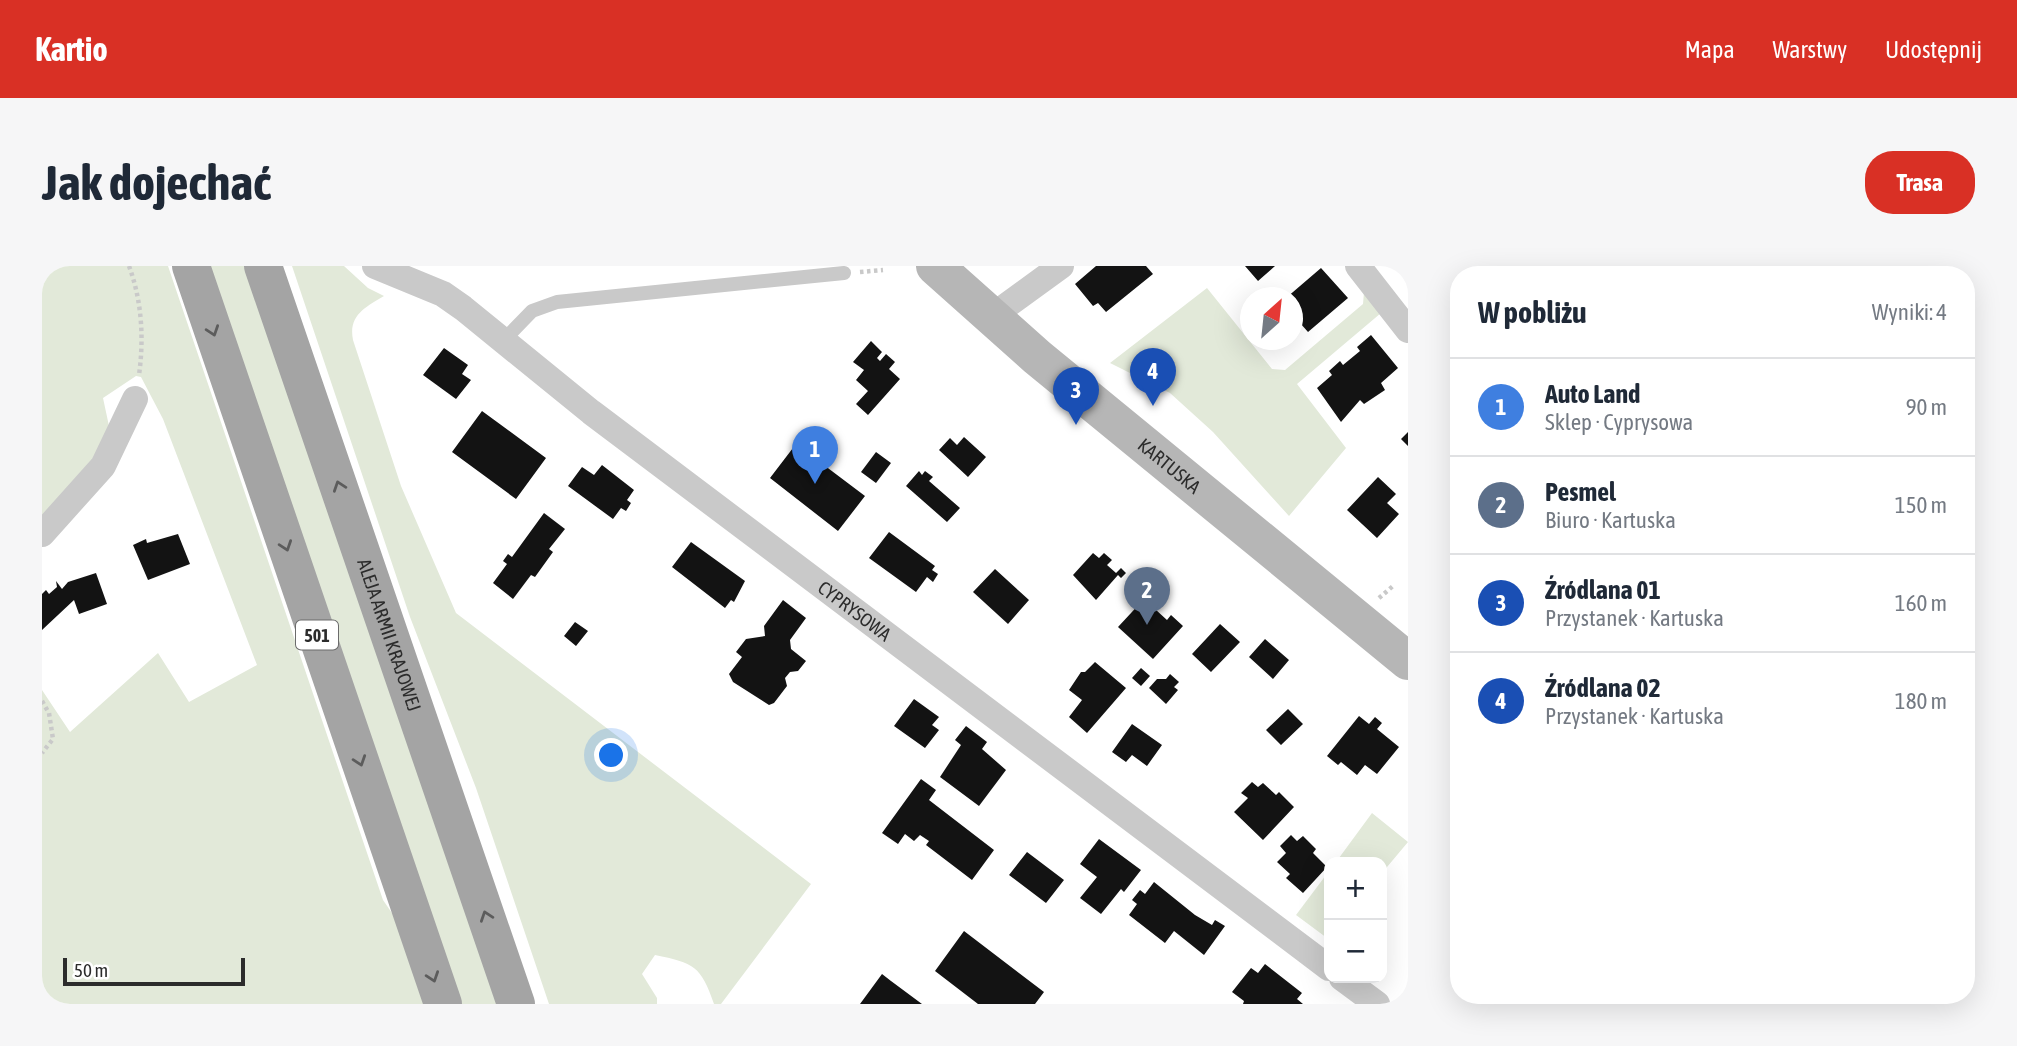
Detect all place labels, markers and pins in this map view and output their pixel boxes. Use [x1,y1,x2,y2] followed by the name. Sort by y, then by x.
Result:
[1130,348,1176,406] pin: 4
[1053,367,1099,425] pin: 3
[792,426,838,484] pin: 1
[1124,567,1170,625] pin: 2

